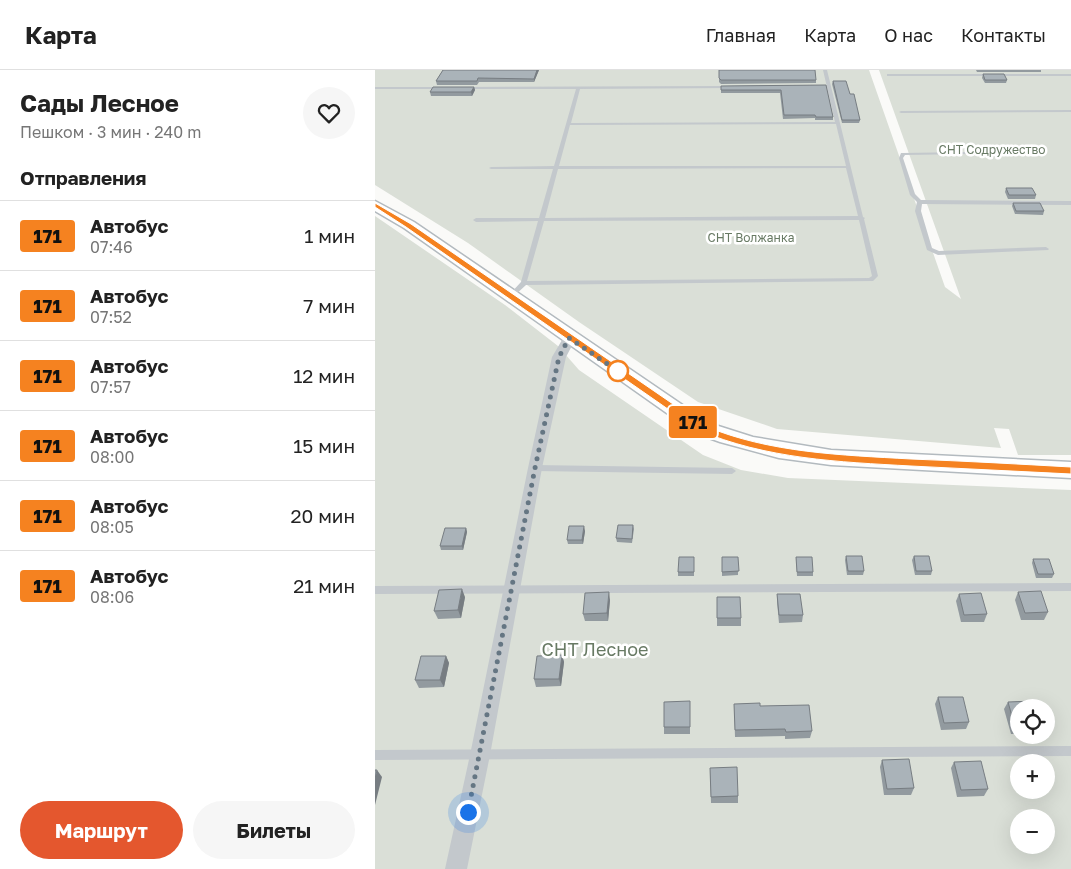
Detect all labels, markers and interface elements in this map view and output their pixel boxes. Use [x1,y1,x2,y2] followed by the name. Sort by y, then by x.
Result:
[25,20,97,49] text: Карта
[706,24,776,46] text: Главная
[804,24,856,46] text: Карта
[884,24,933,46] text: О нас
[961,24,1046,46] text: Контакты
[303,87,355,139] button: heart
[20,88,179,117] text: Сады Лесное
[20,122,201,142] text: Пешком · 3 мин · 240 m
[939,142,1045,157] park label: СНТ Содружество
[20,166,146,189] text: Отправления
[90,214,168,237] text: Автобус
[304,224,355,247] text: 1 мин
[33,225,62,247] text: 171
[707,230,795,245] park label: СНТ Волжанка
[90,237,133,257] text: 07:46
[90,284,168,307] text: Автобус
[303,294,355,317] text: 7 мин
[33,295,62,317] text: 171
[90,307,132,327] text: 07:52
[90,354,168,377] text: Автобус
[607,360,629,382] unlabelled marker
[293,364,355,387] text: 12 мин
[33,365,62,387] text: 171
[90,377,131,397] text: 07:57
[664,406,722,438] line badge: 171
[679,411,707,433] text: 171
[90,424,168,447] text: Автобус
[293,434,355,457] text: 15 мин
[33,435,62,457] text: 171
[90,447,134,467] text: 08:00
[90,494,168,517] text: Автобус
[291,504,355,527] text: 20 мин
[33,505,62,527] text: 171
[90,517,134,537] text: 08:05
[90,564,168,587] text: Автобус
[293,574,355,597] text: 21 мин
[33,575,62,597] text: 171
[90,587,134,607] text: 08:06
[542,638,648,660] park label: СНТ Лесное
[1010,699,1055,854] map controls
[1010,699,1055,744] button: locate
[1010,754,1055,799] button: +
[456,800,481,825] your location
[20,801,183,859] button: Маршрут
[193,801,355,859] button: Билеты
[1010,809,1055,854] button: −

